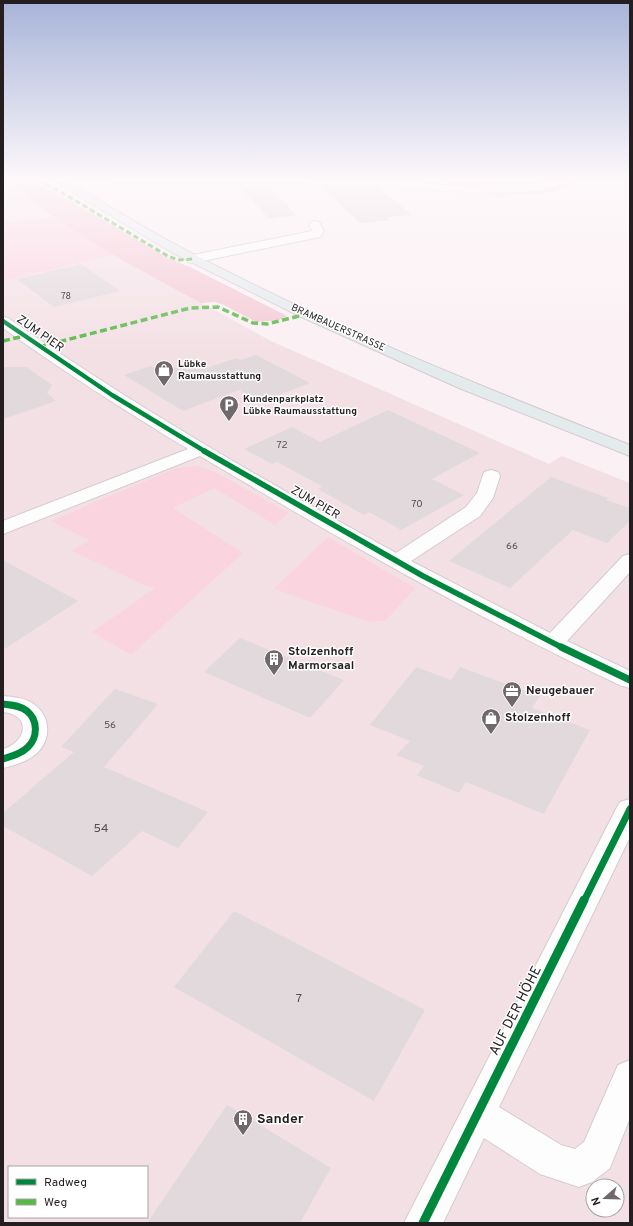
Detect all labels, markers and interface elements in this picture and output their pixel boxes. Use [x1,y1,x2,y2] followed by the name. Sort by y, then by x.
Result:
[61,291,71,302] house number: 78
[289,301,387,355] street label: BRAMBAUERSTRASSE
[13,312,67,356] street label: ZUM PIER
[178,358,261,383] place label: Lübke Raumausstattung
[153,359,175,387] shop icon: Lübke Raumausstattung
[243,393,357,418] place label: Kundenparkplatz Lübke Raumausstattung
[218,394,240,422] parking icon: Kundenparkplatz Lübke Raumausstattung
[276,439,288,452] house number: 72
[287,482,343,524] street label: ZUM PIER
[411,498,423,511] house number: 70
[506,540,518,553] house number: 66
[288,644,354,674] place label: Stolzenhoff Marmorsaal
[263,648,285,676] building icon: Stolzenhoff Marmorsaal
[501,680,523,708] office icon: Neugebauer
[526,683,594,699] place label: Neugebauer
[480,707,502,735] shop icon: Stolzenhoff
[505,710,570,726] place label: Stolzenhoff
[104,719,116,732] house number: 56
[93,821,109,837] house number: 54
[485,963,546,1059] street label: AUF DER HÖHE
[296,991,302,1007] house number: 7
[232,1108,254,1136] building icon: Sander
[257,1111,304,1128] place label: Sander
[8,1166,148,1218] legend
[44,1175,87,1191] text: Radweg
[585,1178,625,1218] north arrow
[44,1195,67,1211] text: Weg
[589,1195,604,1207] text: N

